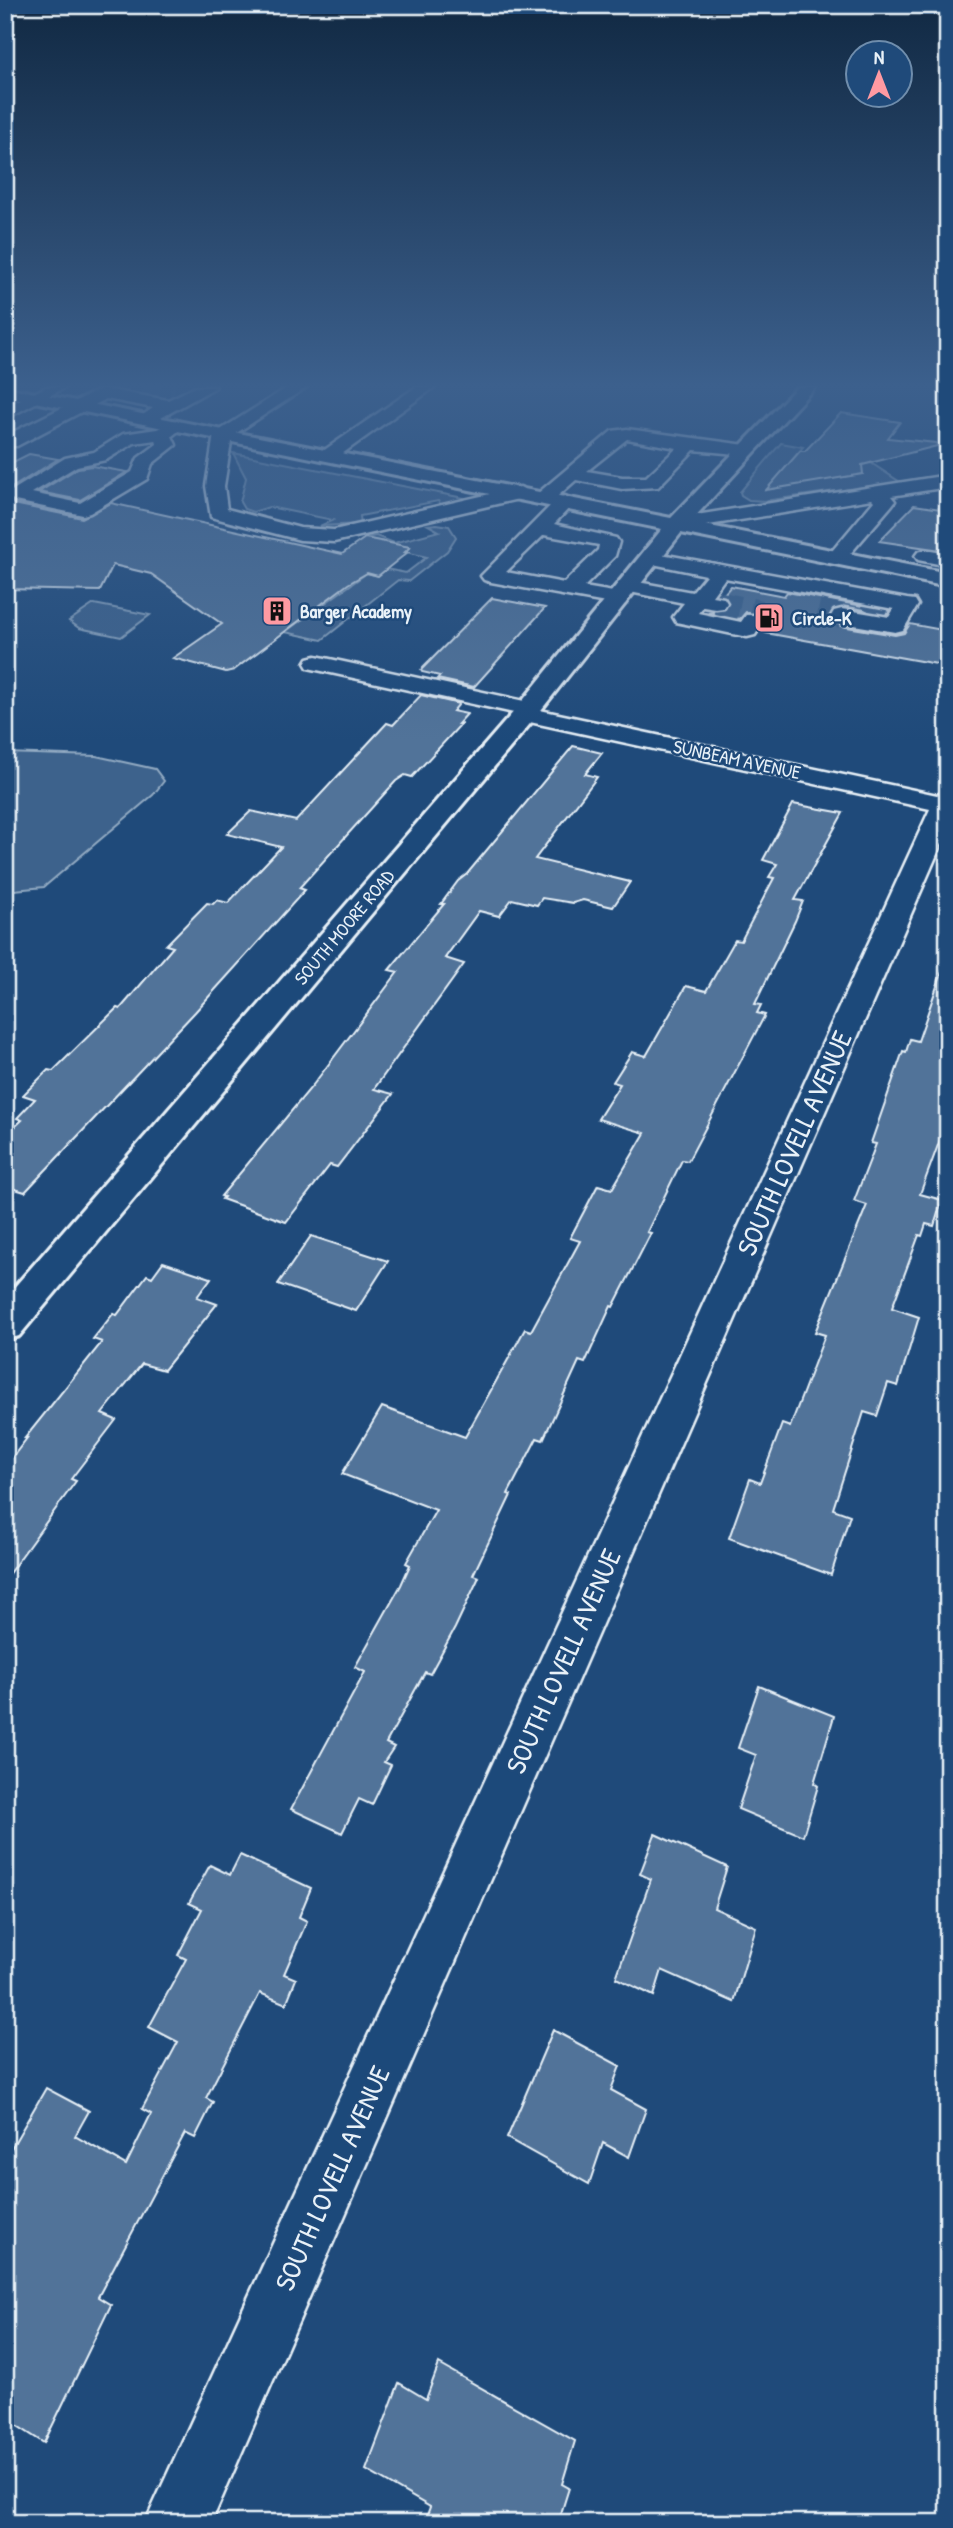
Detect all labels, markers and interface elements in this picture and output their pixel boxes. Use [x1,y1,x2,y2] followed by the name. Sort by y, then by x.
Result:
[844,38,914,108] north arrow
[874,44,884,70] text: N
[260,594,294,628] building icon: Barger Academy
[300,598,412,625] place label: Barger Academy
[752,601,786,635] fuel station icon: Circle-K
[792,605,852,631] place label: Circle-K
[671,733,804,785] street label: SUNBEAM AVENUE
[288,864,400,990] street label: SOUTH MOORE ROAD
[727,1025,861,1261] street label: SOUTH LOVELL AVENUE
[496,1543,630,1779] street label: SOUTH LOVELL AVENUE
[265,2060,399,2296] street label: SOUTH LOVELL AVENUE

